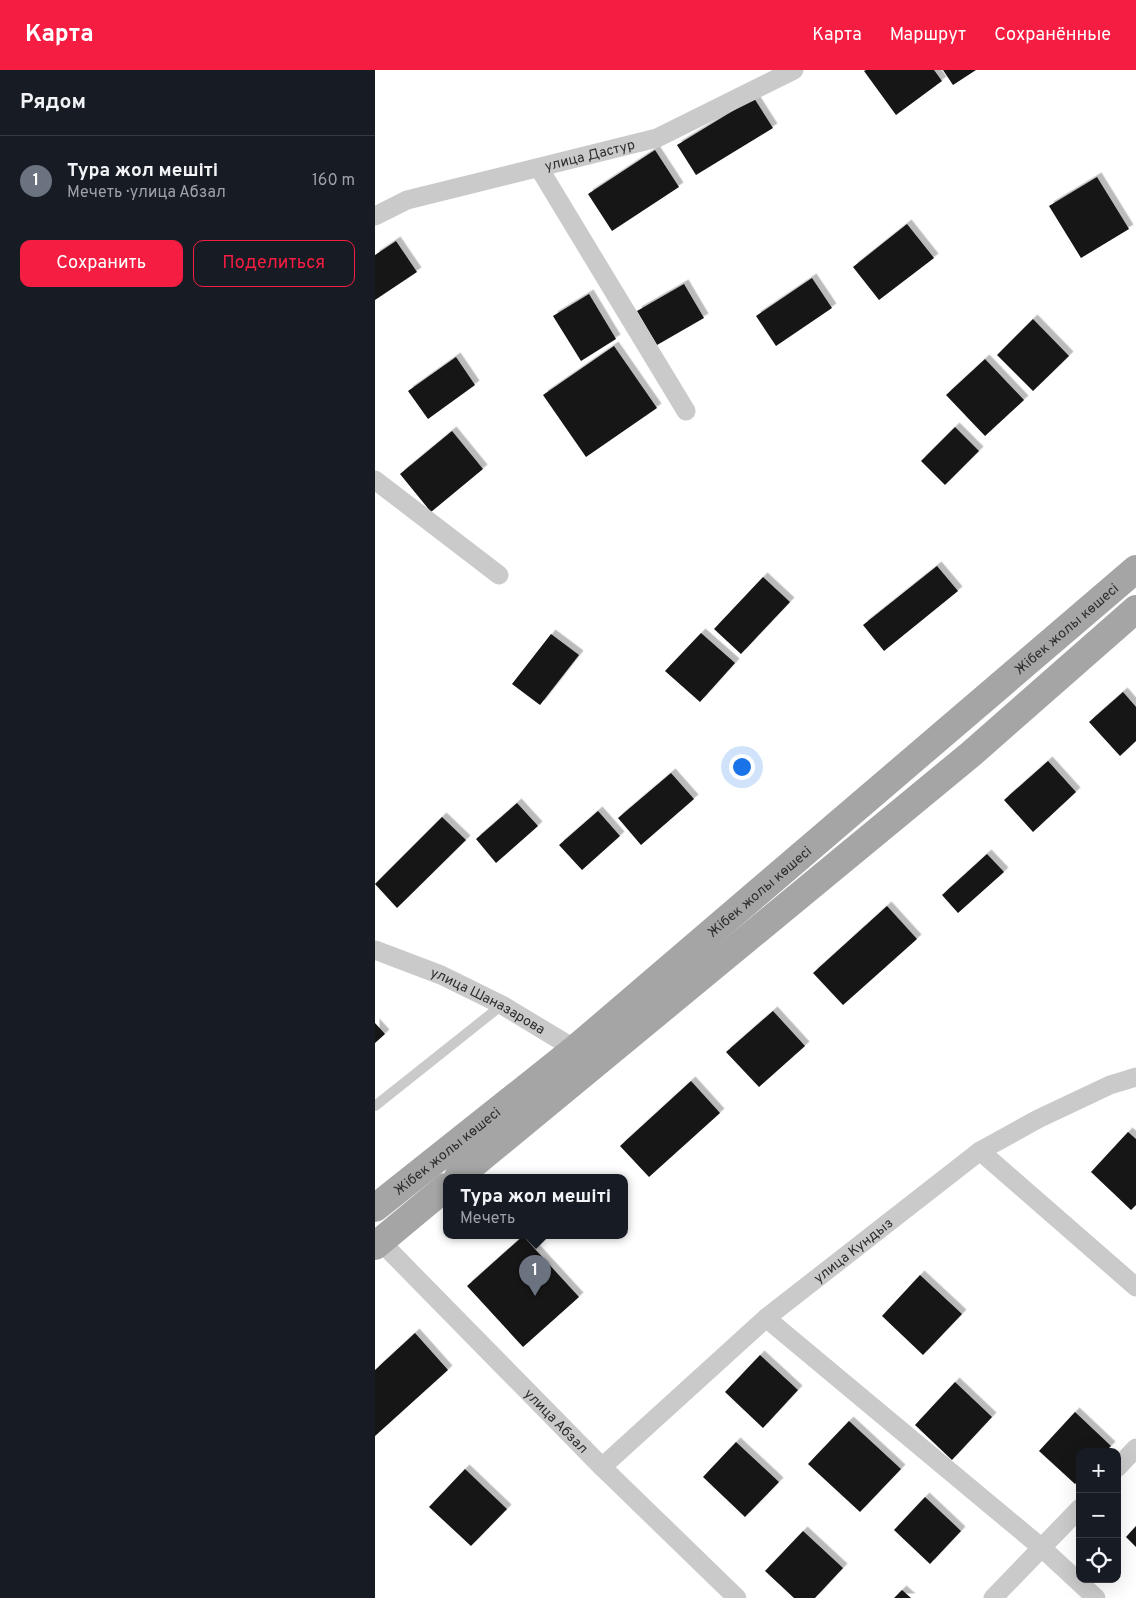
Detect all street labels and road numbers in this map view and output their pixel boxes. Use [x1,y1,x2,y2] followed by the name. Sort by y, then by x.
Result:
[543,137,637,176] street label: улица Дастур
[1012,581,1123,679] street label: Жібек жолы көшесі
[705,843,816,942] street label: Жібек жолы көшесі
[428,965,548,1039] street label: улица Шаназарова
[391,1104,505,1200] street label: Жібек жолы көшесі
[811,1215,897,1287] street label: улица Кундыз
[520,1386,591,1458] street label: улица Абзал

